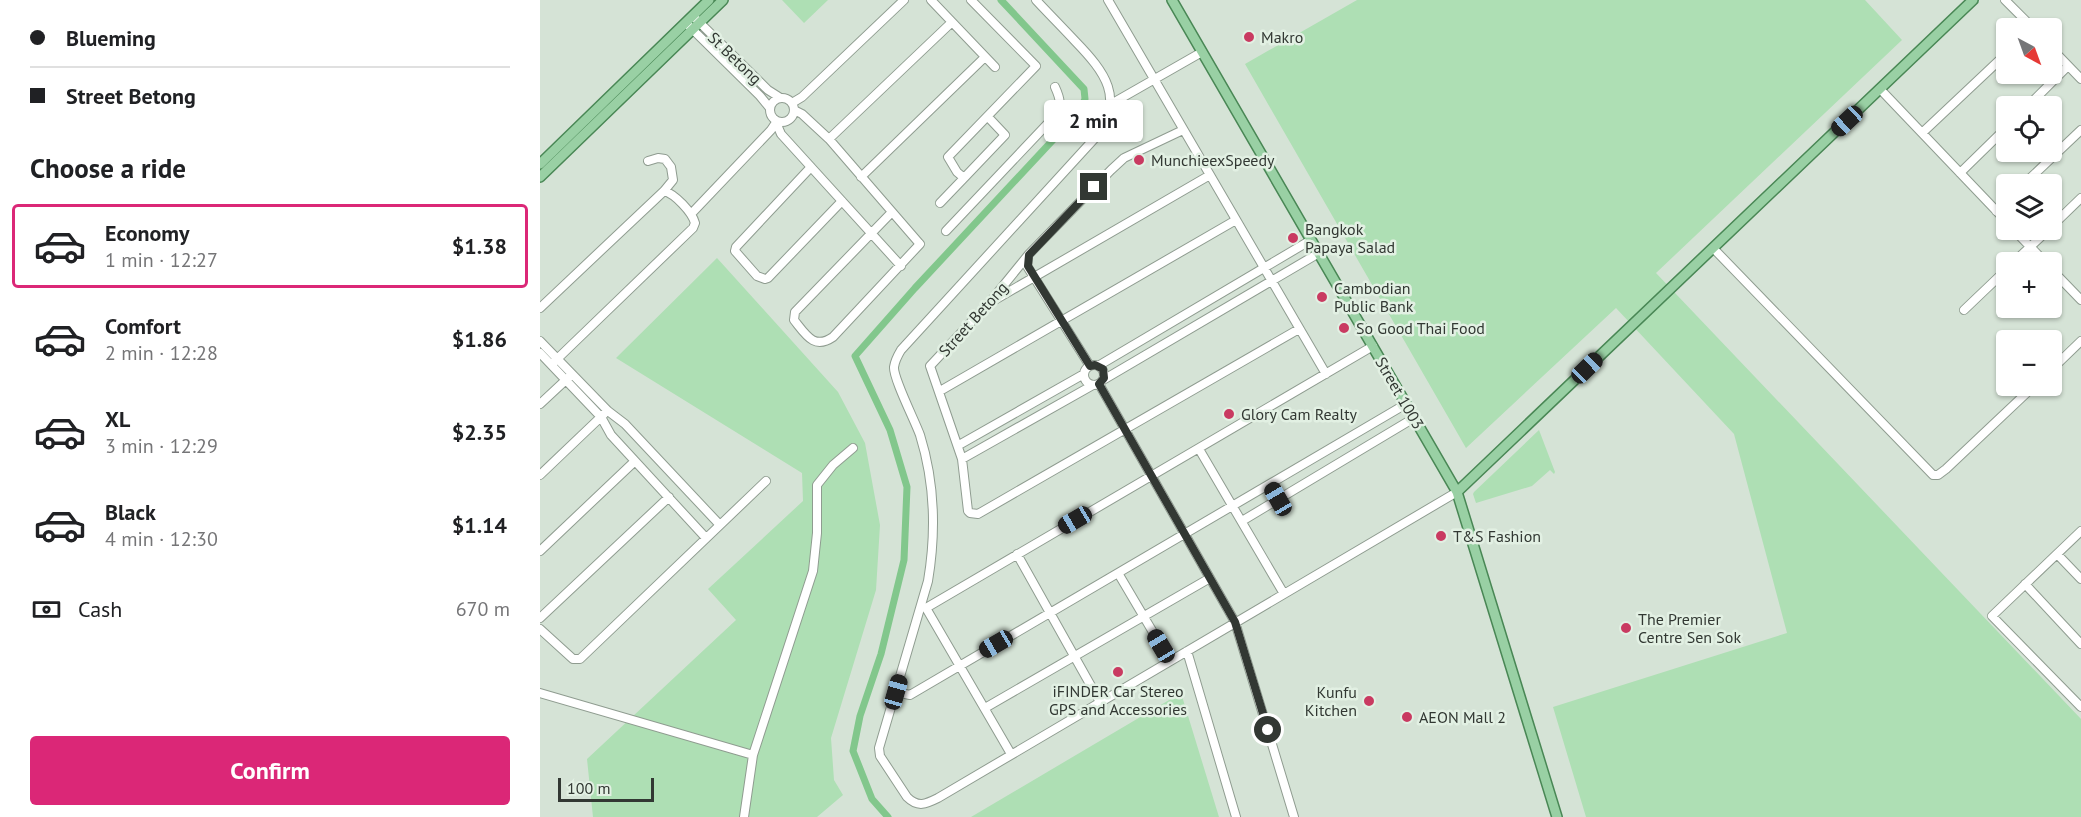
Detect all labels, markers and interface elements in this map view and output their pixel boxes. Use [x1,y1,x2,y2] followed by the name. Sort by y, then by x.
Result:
[1996,18,2062,84] north arrow
[1996,18,2062,396] map controls
[66,24,156,52] text: Blueming
[1261,27,1303,47] place label: Makro
[704,28,766,88] street label: St Betong
[1242,30,1256,44] marker: Makro
[66,82,196,110] text: Street Betong
[1996,96,2062,162] button: locate
[1044,100,1144,142] callout: 2 min
[1828,102,1866,140] car
[1069,108,1118,134] text: 2 min
[1151,150,1275,170] place label: MunchieexSpeedy
[30,151,186,185] text: Choose a ride
[1132,153,1146,167] marker: MunchieexSpeedy
[1080,173,1107,200] route end
[1996,174,2062,240] button: layers
[33,219,87,273] icon: car
[105,219,189,247] text: Economy
[1305,219,1395,257] place label: Bangkok Papaya Salad
[1286,231,1300,245] marker: Bangkok Papaya Salad
[452,232,507,260] text: $1.38
[105,247,218,273] text: 1 min · 12:27
[1996,252,2062,318] button: +
[934,277,1012,361] street label: Street Betong
[1334,278,1414,316] place label: Cambodian Public Bank
[1315,290,1329,304] marker: Cambodian Public Bank
[33,312,87,366] icon: car
[105,312,181,340] text: Comfort
[1356,318,1485,338] place label: So Good Thai Food
[1337,321,1351,335] marker: So Good Thai Food
[452,325,507,353] text: $1.86
[1996,330,2062,396] button: −
[105,340,218,366] text: 2 min · 12:28
[1568,349,1606,387] car
[1371,353,1429,433] street label: Street 1003
[1241,404,1358,424] place label: Glory Cam Realty
[33,405,87,459] icon: car
[105,405,130,433] text: XL
[1222,407,1236,421] marker: Glory Cam Realty
[452,418,507,446] text: $2.35
[105,433,218,459] text: 3 min · 12:29
[1261,479,1295,519] car
[33,498,87,552] icon: car
[105,498,156,526] text: Black
[1055,503,1095,537] car
[452,511,507,539] text: $1.14
[105,526,218,552] text: 4 min · 12:30
[1453,526,1541,546] place label: T&S Fashion
[1434,529,1448,543] marker: T&S Fashion
[30,593,63,626] icon: cash
[78,595,122,623] text: Cash
[456,596,510,622] text: 670 m
[1638,609,1741,647] place label: The Premier Centre Sen Sok
[1619,621,1633,635] marker: The Premier Centre Sen Sok
[1144,626,1178,666] car
[976,627,1016,661] car
[1111,665,1125,679] marker: iFINDER Car Stereo GPS and Accessories
[882,672,910,712] car
[1049,681,1187,719] place label: iFINDER Car Stereo GPS and Accessories
[1305,682,1357,720] place label: Kunfu Kitchen
[1362,694,1376,708] marker: Kunfu Kitchen
[1419,707,1506,727] place label: AEON Mall 2
[1400,710,1414,724] marker: AEON Mall 2
[1254,716,1281,743] route start
[30,736,510,805] button: Confirm
[558,775,654,802] scale bar
[567,778,610,798] text: 100 m

